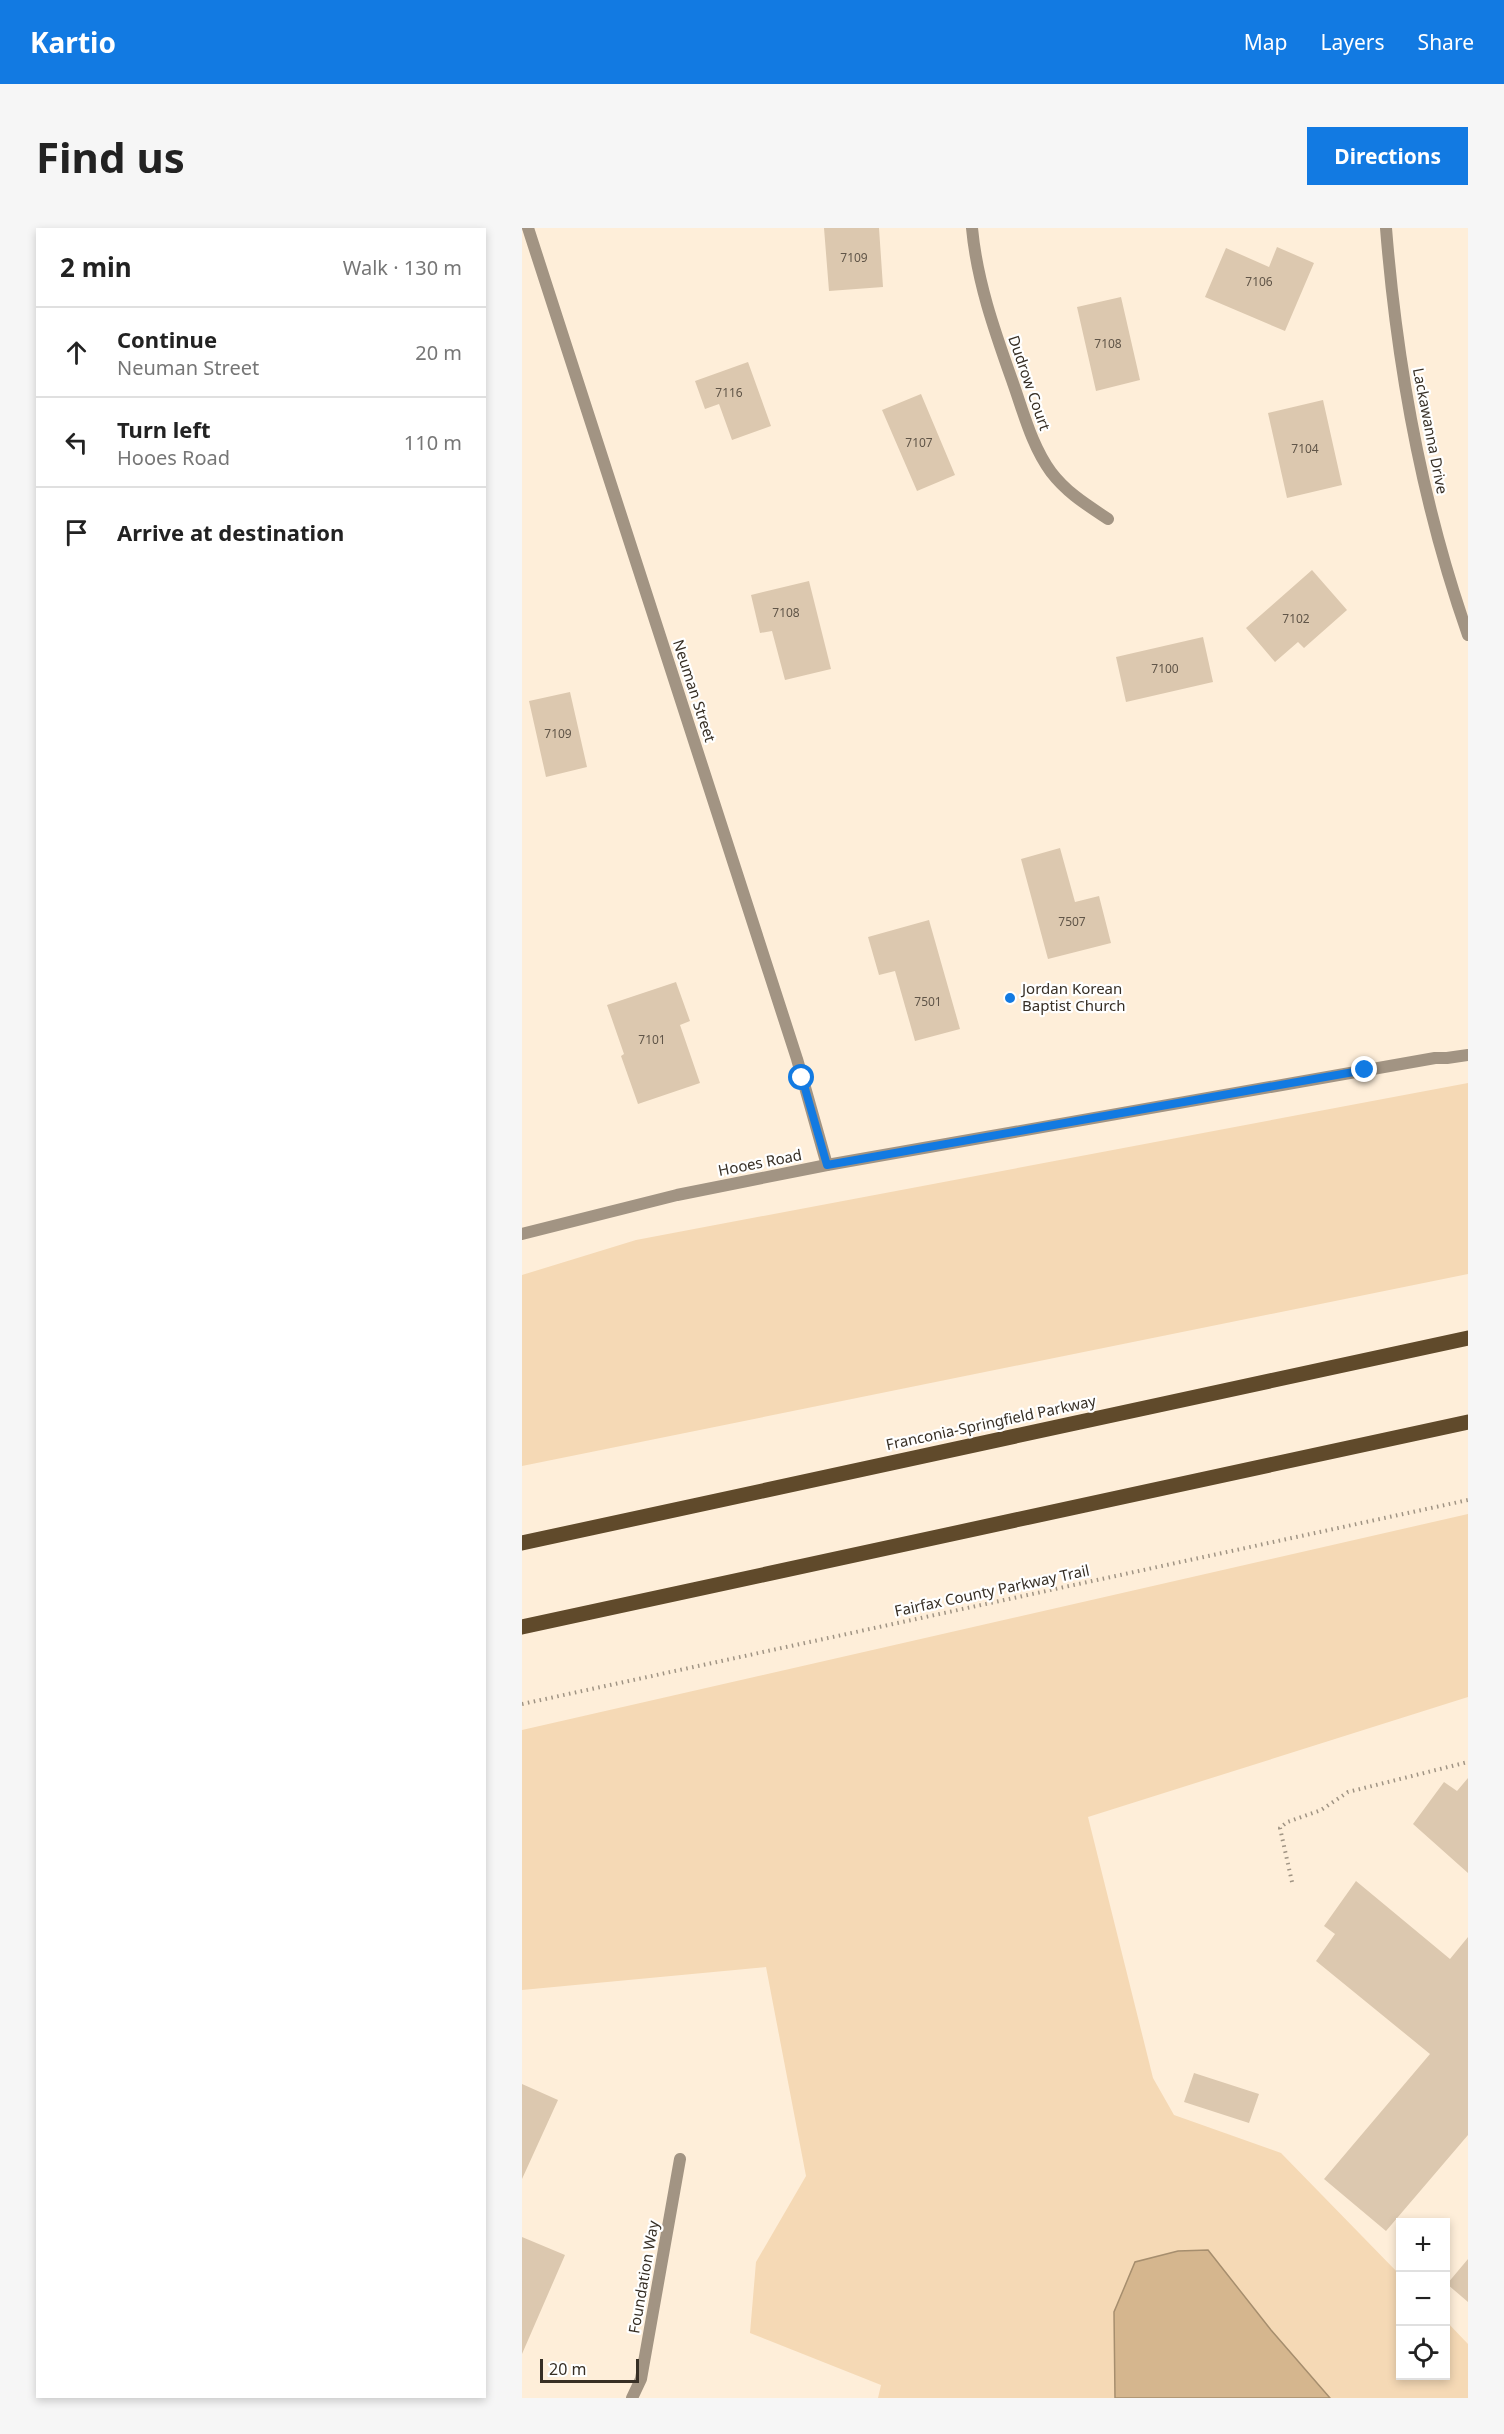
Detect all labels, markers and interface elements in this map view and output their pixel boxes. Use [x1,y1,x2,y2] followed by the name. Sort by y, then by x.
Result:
[30,23,116,61] text: Kartio
[1244,28,1288,56] text: Map
[1321,28,1385,56] text: Layers
[1418,28,1474,56] text: Share
[1307,127,1468,185] button: Directions
[36,128,185,185] text: Find us
[60,249,132,285] text: 2 min
[840,249,868,266] house number: 7109
[343,254,462,281] text: Walk · 130 m
[1245,273,1273,290] house number: 7106
[117,324,217,354] text: Continue
[1004,332,1056,433] street label: Dudrow Court
[1094,335,1122,352] house number: 7108
[60,336,93,369] icon: ahead
[415,339,462,366] text: 20 m
[117,354,259,381] text: Neuman Street
[1409,366,1453,496] street label: Lackawanna Drive
[715,384,743,401] house number: 7116
[117,414,211,444] text: Turn left
[60,426,93,459] icon: left
[404,429,462,456] text: 110 m
[905,434,933,451] house number: 7107
[1291,440,1319,457] house number: 7104
[117,444,230,471] text: Hooes Road
[60,516,93,549] icon: arrive
[117,517,344,547] text: Arrive at destination
[772,604,800,621] house number: 7108
[1282,610,1310,627] house number: 7102
[669,637,721,745] street label: Neuman Street
[1151,660,1179,677] house number: 7100
[544,725,572,742] house number: 7109
[1058,913,1086,930] house number: 7507
[1020,978,1126,1015] place label: Jordan Korean Baptist Church
[1003,991,1017,1005] marker: Jordan Korean Baptist Church
[914,993,942,1010] house number: 7501
[638,1031,666,1048] house number: 7101
[1351,1056,1377,1082] route end
[788,1064,814,1090] route start
[716,1144,803,1180] street label: Hooes Road
[884,1390,1098,1454] street label: Franconia-Springfield Parkway
[892,1560,1091,1620] street label: Fairfax County Parkway Trail
[623,2218,663,2335] street label: Foundation Way
[1396,2218,1450,2380] map controls
[1396,2218,1450,2272] button: +
[1396,2272,1450,2326] button: −
[1396,2326,1450,2380] button: locate
[540,2356,639,2384] scale bar
[549,2358,586,2380] text: 20 m

